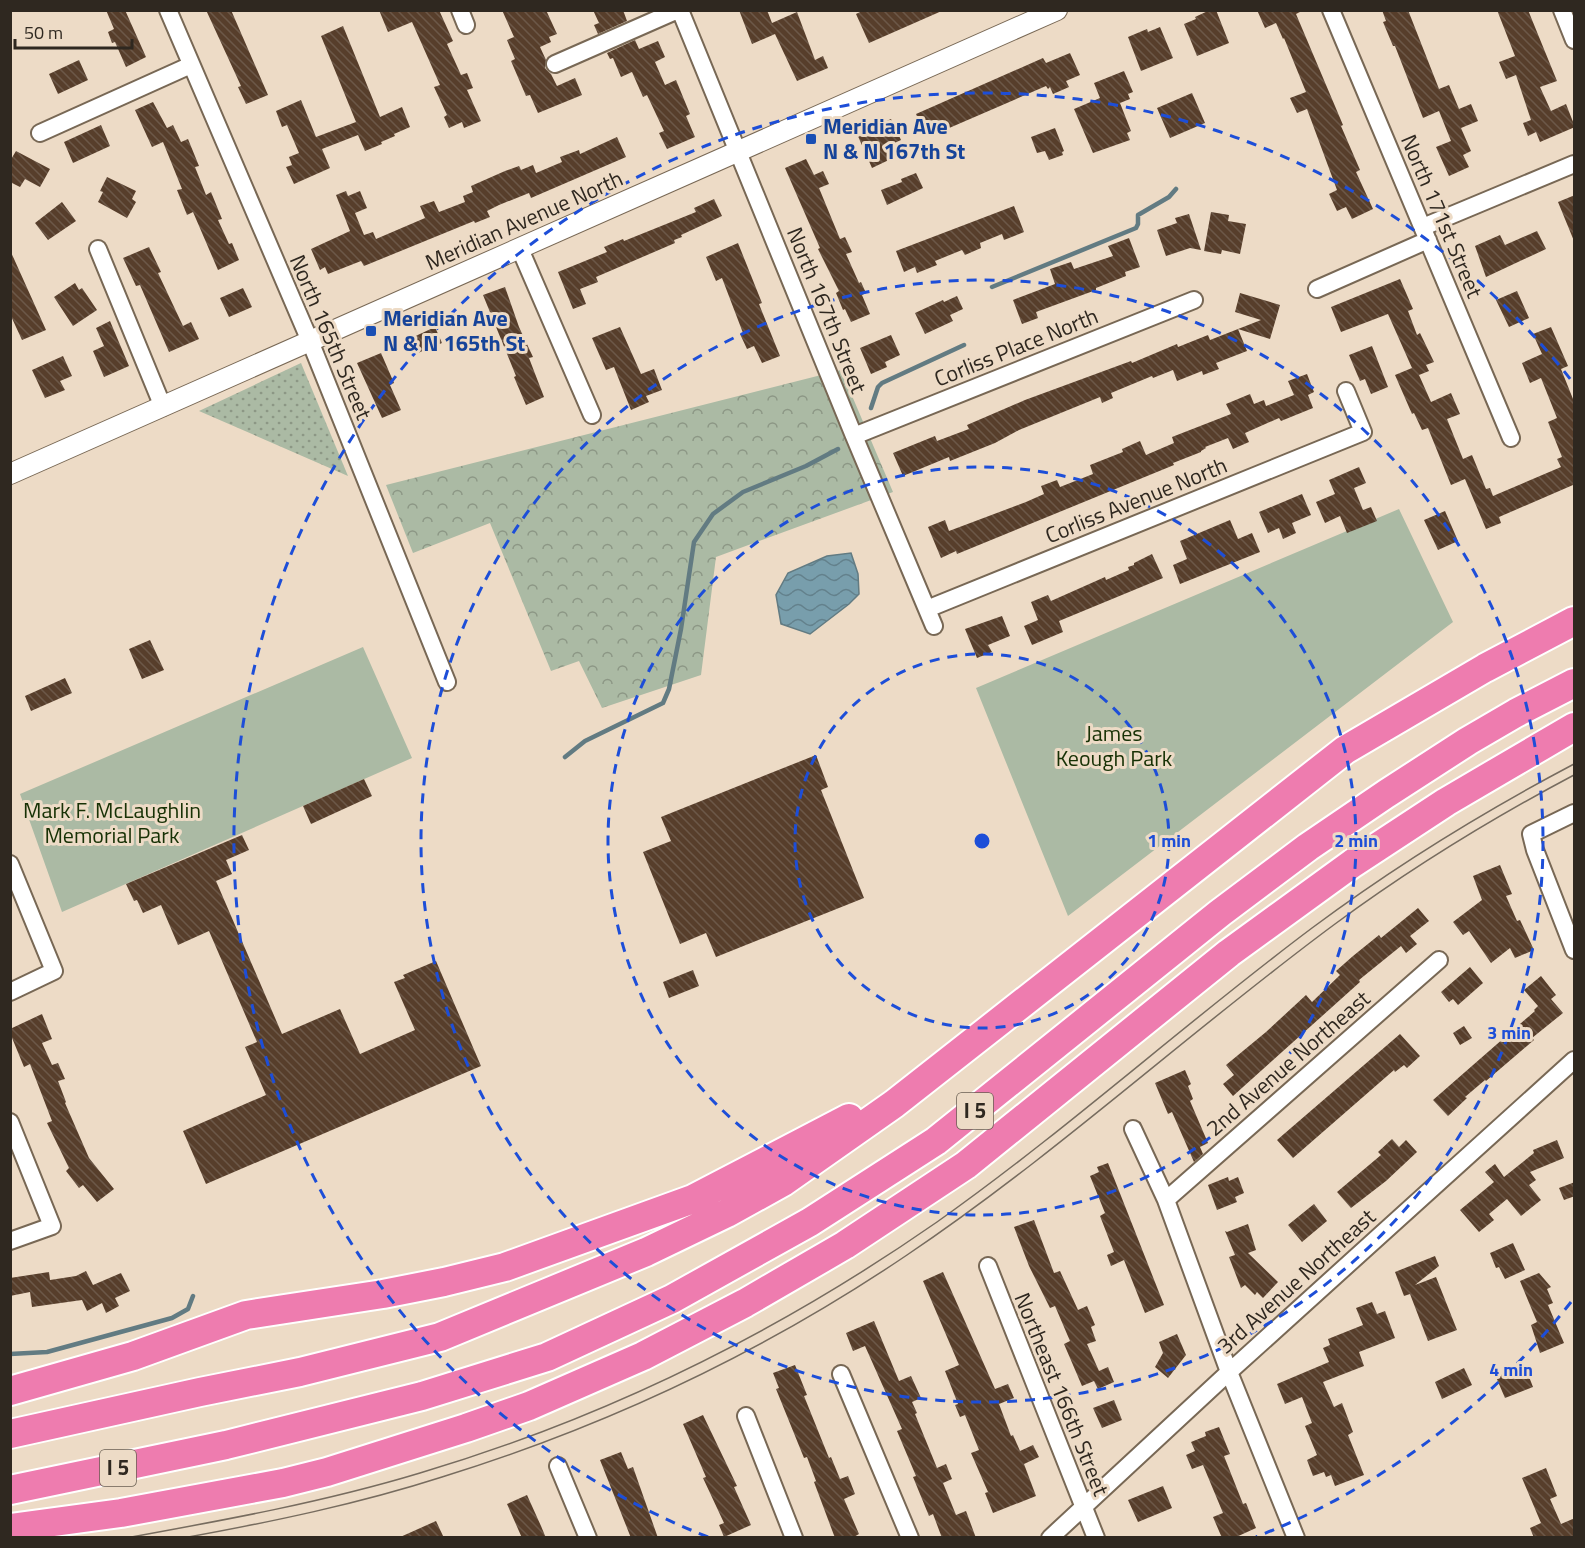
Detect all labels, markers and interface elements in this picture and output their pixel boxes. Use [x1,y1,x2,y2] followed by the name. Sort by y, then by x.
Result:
[15,12,132,50] scale bar
[24,19,63,46] text: 50 m
[823,109,965,168] place label: Meridian Ave N & N 167th St
[1392,129,1492,303] street label: North 171st Street
[804,132,818,146] marker: Meridian Ave N & N 167th St
[420,161,628,279] street label: Meridian Avenue North
[778,222,876,398] street label: North 167th Street
[281,249,381,425] street label: North 165th Street
[929,299,1103,395] street label: Corliss Place North
[383,301,525,360] place label: Meridian Ave N & N 165th St
[364,324,378,338] marker: Meridian Ave N & N 165th St
[1040,448,1232,552] street label: Corliss Avenue North
[1056,716,1173,775] park label: James Keough Park
[23,793,201,852] park label: Mark F. McLaughlin Memorial Park
[1147,827,1191,854] text: 1 min
[1334,827,1378,854] text: 2 min
[972,831,992,851] centre of rings
[1198,982,1378,1144] street label: 2nd Avenue Northeast
[1487,1019,1531,1046] text: 3 min
[957,1093,993,1129] road number: I 5
[1209,1200,1383,1362] street label: 3rd Avenue Northeast
[1006,1287,1118,1501] street label: Northeast 166th Street
[1489,1356,1533,1383] text: 4 min
[100,1450,136,1486] road number: I 5

